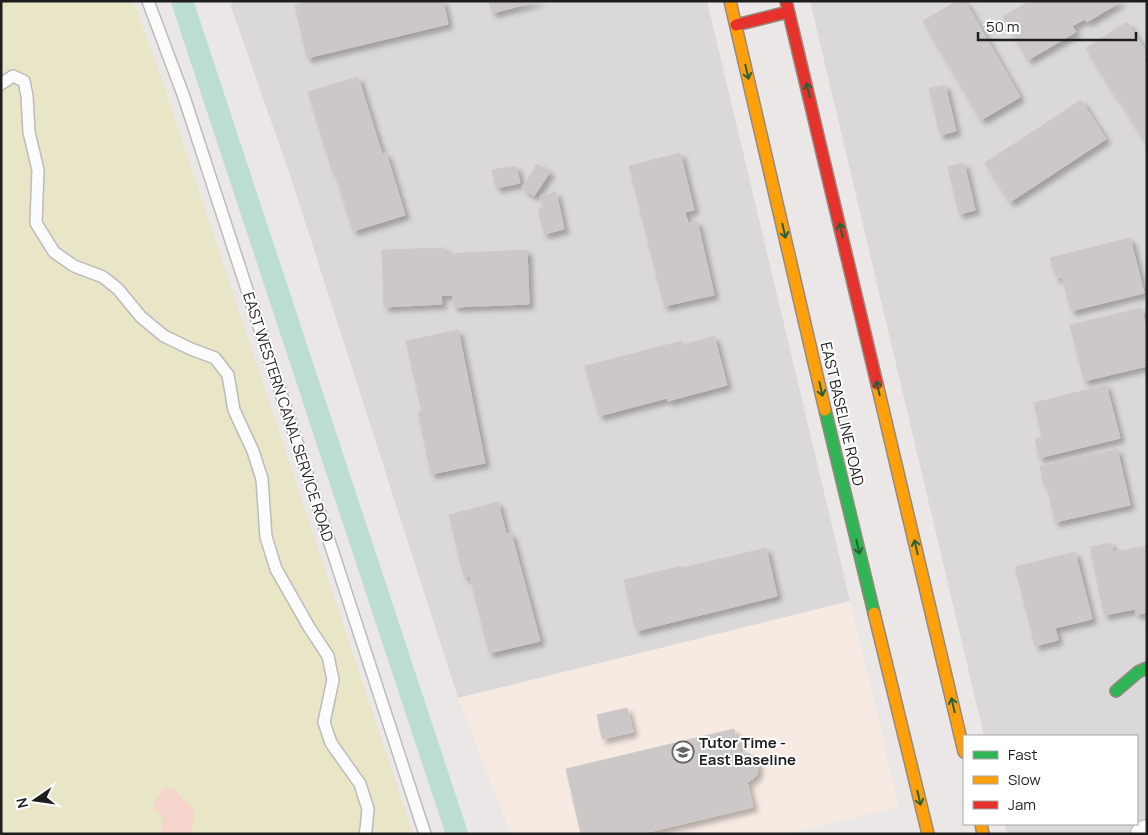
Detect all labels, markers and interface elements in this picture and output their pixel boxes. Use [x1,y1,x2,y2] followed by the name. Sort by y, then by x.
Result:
[978,10,1136,42] scale bar
[986,16,1020,37] text: 50 m
[743,64,752,80] one-way arrow
[803,83,812,99] one-way arrow
[780,222,789,238] one-way arrow
[836,223,845,239] one-way arrow
[238,289,339,544] street label: EAST WESTERN CANAL SERVICE ROAD
[816,340,869,488] street label: EAST BASELINE ROAD
[817,380,826,396] one-way arrow
[873,381,883,397] one-way arrow
[854,539,863,555] one-way arrow
[911,539,920,555] one-way arrow
[948,697,957,713] one-way arrow
[699,732,796,770] place label: Tutor Time - East Baseline
[963,735,1138,825] legend
[671,740,695,764] school or university icon: Tutor Time - East Baseline
[1008,744,1037,765] text: Fast
[1008,769,1041,790] text: Slow
[10,775,60,825] north arrow
[915,789,924,805] one-way arrow
[1008,794,1036,815] text: Jam
[11,796,32,810] text: N

